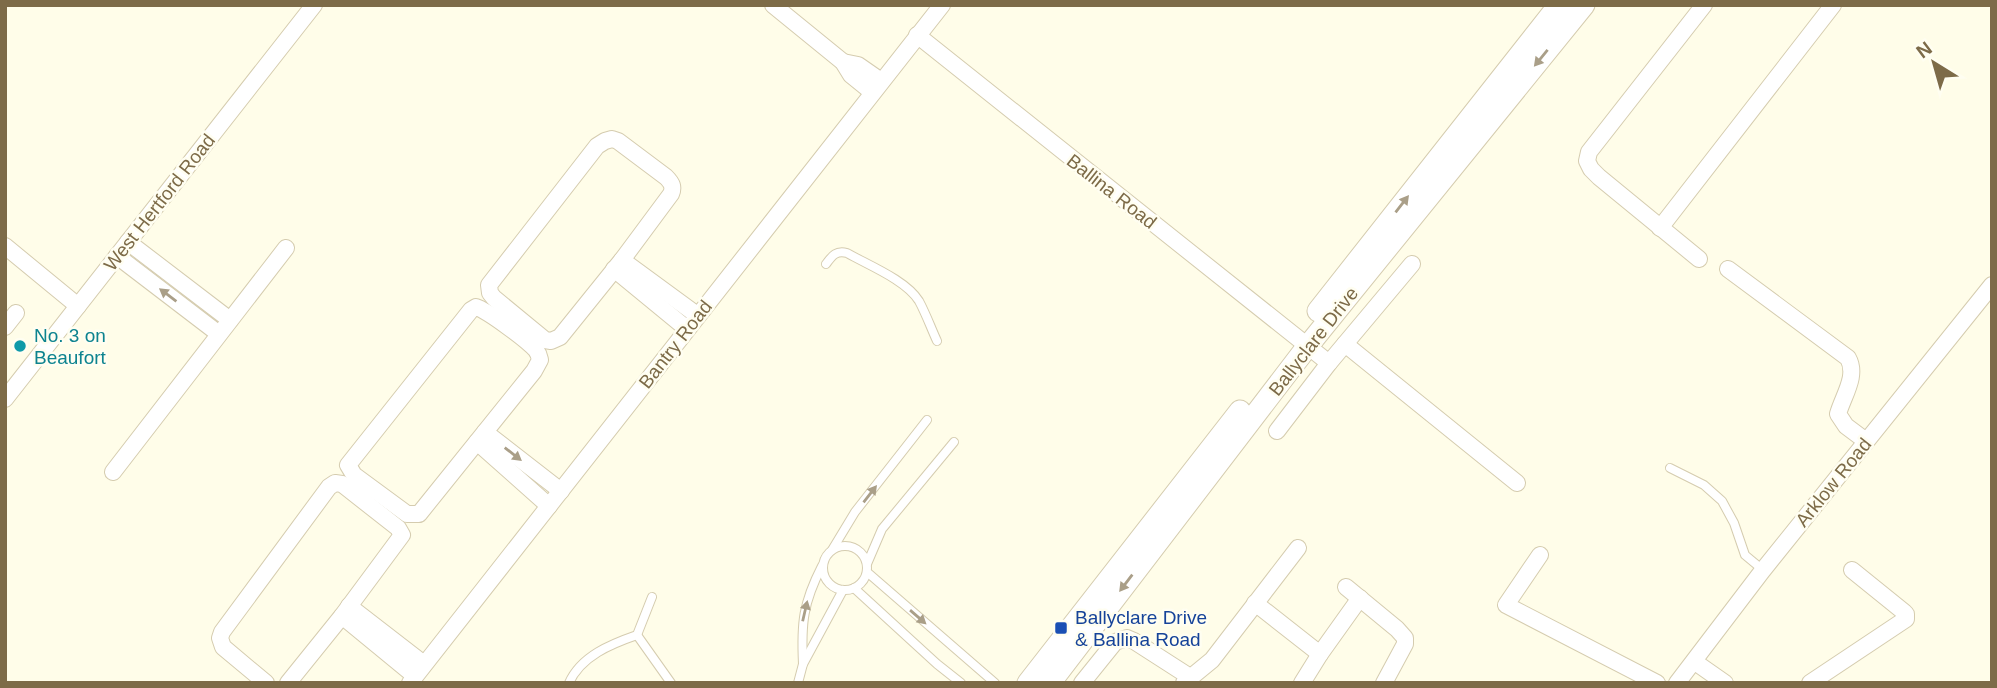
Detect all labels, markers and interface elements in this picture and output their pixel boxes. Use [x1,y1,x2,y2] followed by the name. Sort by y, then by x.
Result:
[1899,28,1969,98] north arrow
[1912,37,1936,62] text: N
[1533,49,1548,67] one-way arrow
[100,130,219,275] street label: West Hertford Road
[1063,150,1161,233] street label: Ballina Road
[1394,196,1409,213] one-way arrow
[1264,283,1362,400] street label: Ballyclare Drive
[159,288,177,302] one-way arrow
[635,296,716,392] street label: Bantry Road
[34,325,107,368] place label: No. 3 on Beaufort
[12,338,28,354] marker: No. 3 on Beaufort
[1791,434,1875,531] street label: Arklow Road
[503,446,521,461] one-way arrow
[862,485,877,503] one-way arrow
[1120,574,1134,592] one-way arrow
[800,600,811,622] one-way arrow
[1075,607,1207,650] place label: Ballyclare Drive & Ballina Road
[909,609,927,625] one-way arrow
[1053,620,1069,636] marker: Ballyclare Drive & Ballina Road

